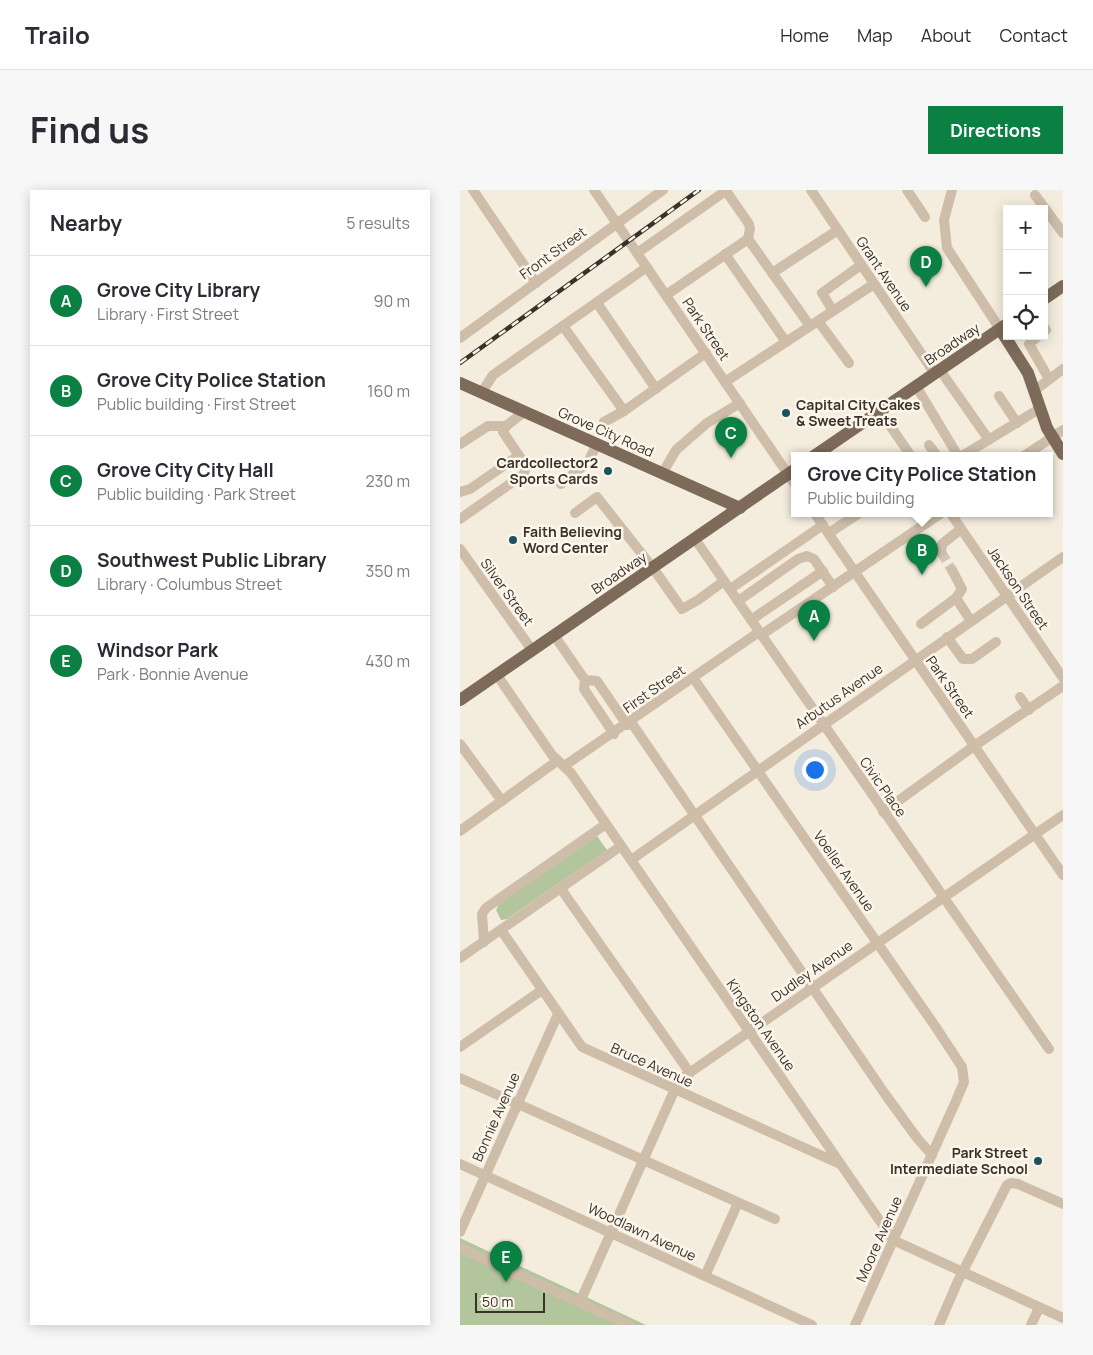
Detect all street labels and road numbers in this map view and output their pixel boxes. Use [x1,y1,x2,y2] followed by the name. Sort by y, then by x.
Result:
[516,222,590,283] street label: Front Street
[852,232,917,315] street label: Grant Avenue
[678,294,735,364] street label: Park Street
[920,318,984,369] street label: Broadway
[555,402,657,461] street label: Grove City Road
[984,542,1054,633] street label: Jackson Street
[587,547,651,598] street label: Broadway
[476,554,539,630] street label: Silver Street
[922,652,979,722] street label: Park Street
[791,658,886,733] street label: Arbutus Avenue
[619,660,689,717] street label: First Street
[856,753,911,821] street label: Civic Place
[810,827,879,915] street label: Voeller Avenue
[767,935,856,1006] street label: Dudley Avenue
[723,975,800,1074] street label: Kingston Avenue
[608,1038,696,1091] street label: Bruce Avenue
[467,1069,524,1164] street label: Bonnie Avenue
[851,1193,906,1285] street label: Moore Avenue
[585,1198,700,1265] street label: Woodlawn Avenue

